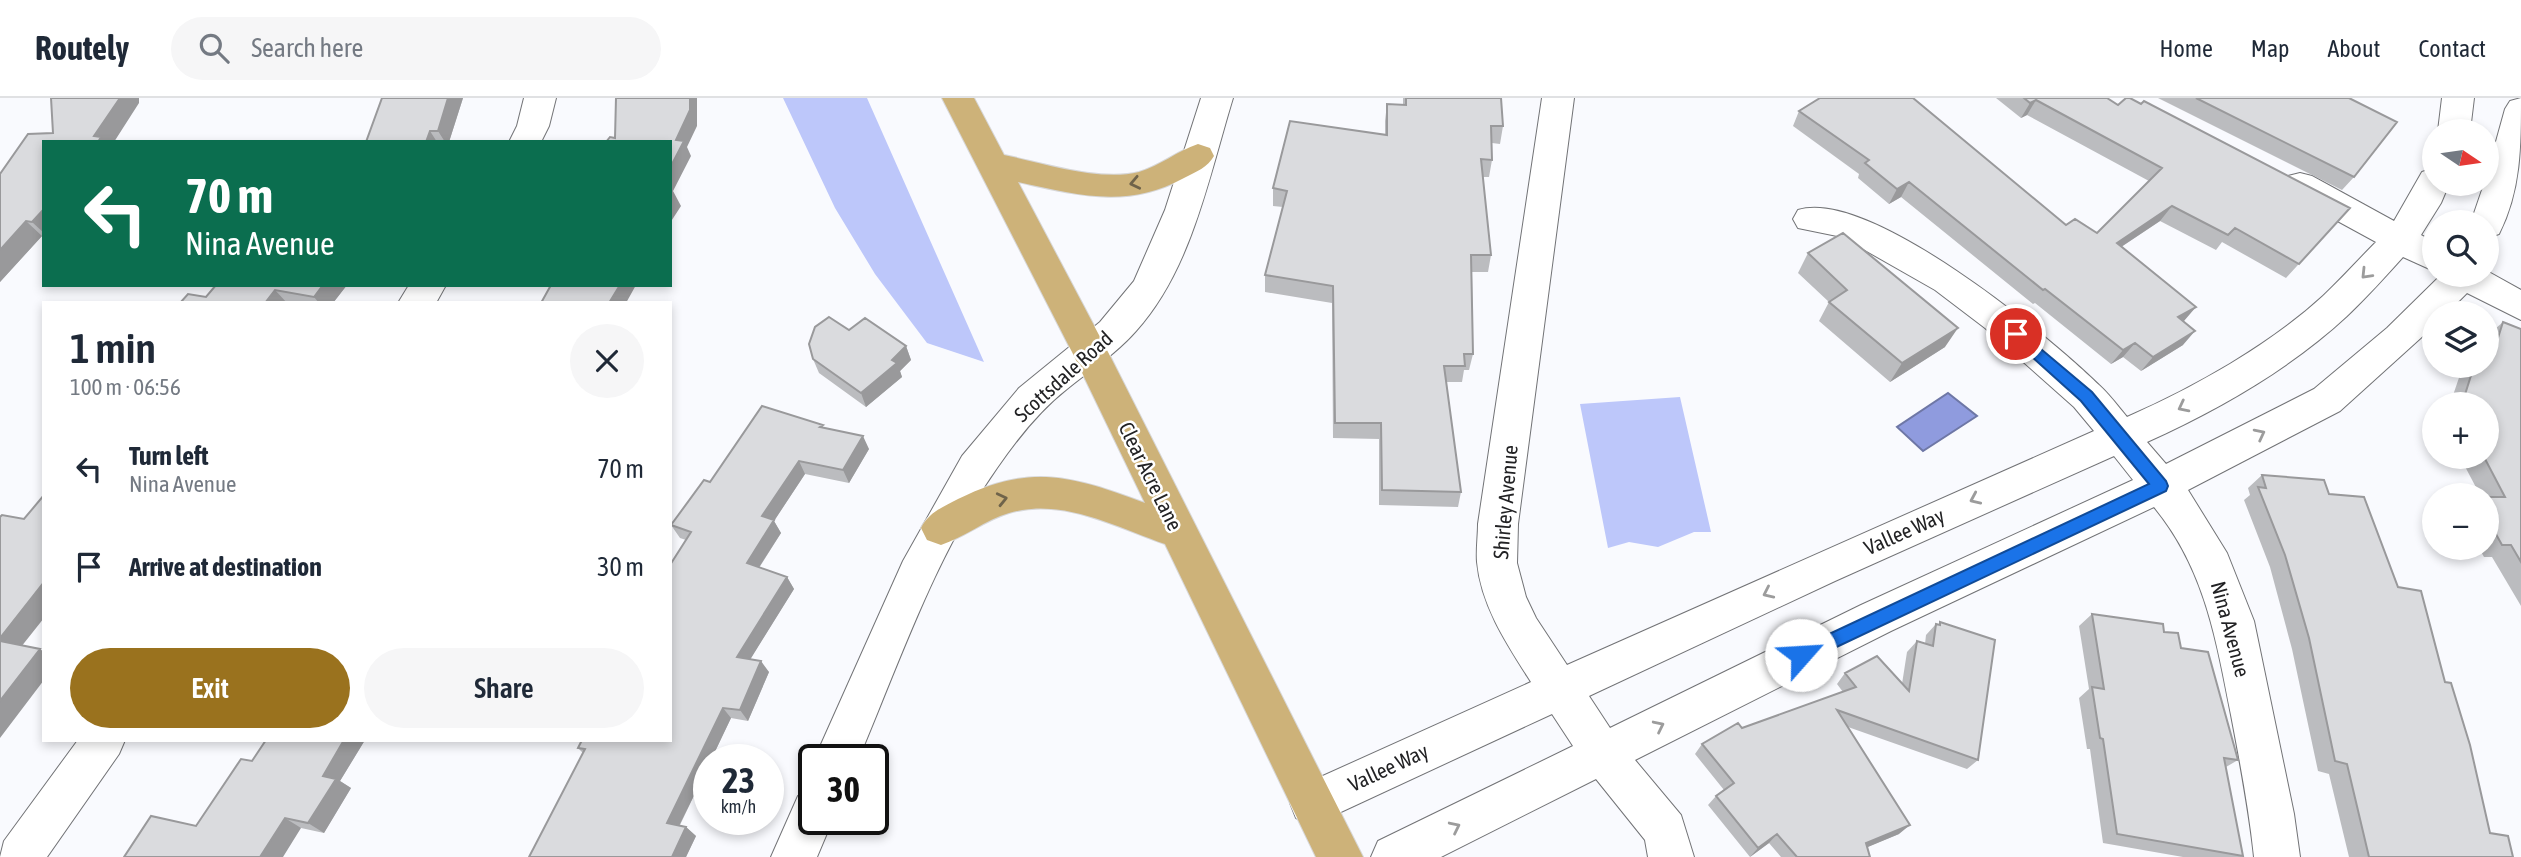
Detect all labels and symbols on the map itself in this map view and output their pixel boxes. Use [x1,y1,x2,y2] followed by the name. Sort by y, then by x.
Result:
[2422,119,2499,196] north arrow
[1129,174,1141,189] one-way arrow
[2362,266,2375,279] one-way arrow
[1986,304,2046,364] pin
[1009,326,1117,426] street label: Scottsdale Road
[2178,399,2190,413] one-way arrow
[1114,418,1188,534] street label: Clear Acre Lane
[2253,429,2265,443] one-way arrow
[1488,444,1522,560] street label: Shirley Avenue
[1970,491,1983,505] one-way arrow
[996,493,1008,507] one-way arrow
[1860,503,1948,559] street label: Vallee Way
[2207,578,2255,680] street label: Nina Avenue
[1763,585,1775,599] one-way arrow
[1764,618,1838,692] position arrow
[1652,721,1664,735] one-way arrow
[1344,738,1432,796] street label: Vallee Way
[798,744,889,835] speed limit sign: 30
[1448,821,1460,835] one-way arrow

